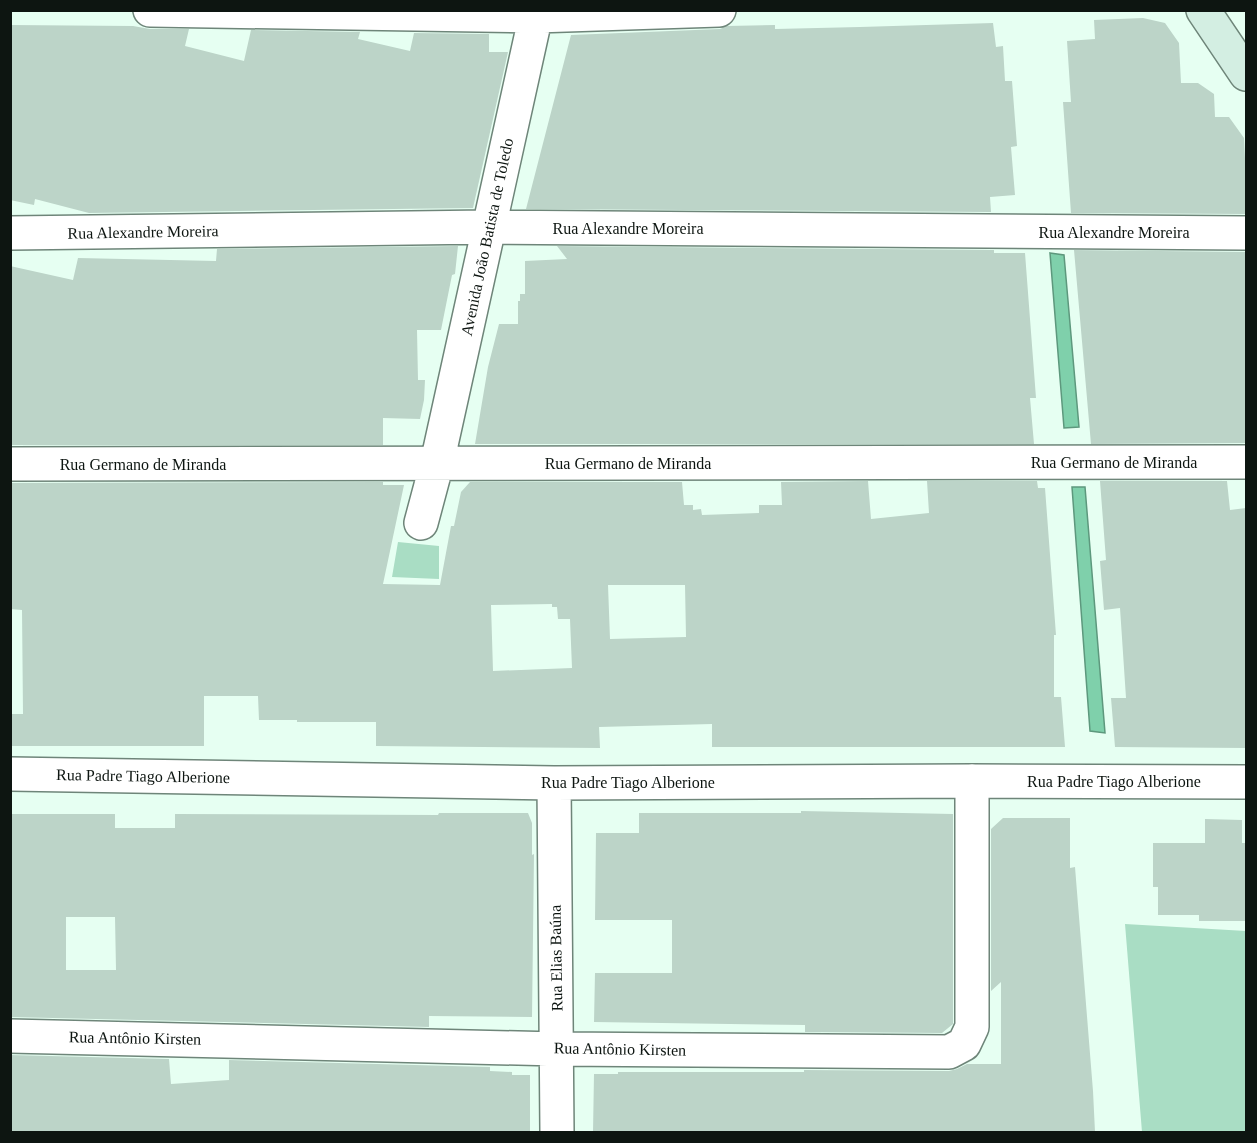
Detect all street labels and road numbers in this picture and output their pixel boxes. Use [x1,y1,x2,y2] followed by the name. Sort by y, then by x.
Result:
[458,137,516,337] street label: Avenida João Batista de Toledo
[552,220,704,237] street label: Rua Alexandre Moreira
[67,222,219,242] street label: Rua Alexandre Moreira
[1038,224,1190,241] street label: Rua Alexandre Moreira
[1031,454,1197,471] street label: Rua Germano de Miranda
[545,455,711,472] street label: Rua Germano de Miranda
[60,456,226,473] street label: Rua Germano de Miranda
[56,766,230,787] street label: Rua Padre Tiago Alberione
[1027,773,1201,791] street label: Rua Padre Tiago Alberione
[541,774,715,792] street label: Rua Padre Tiago Alberione
[547,905,565,1011] street label: Rua Elias Baúna
[69,1028,201,1048] street label: Rua Antônio Kirsten
[554,1039,686,1059] street label: Rua Antônio Kirsten

